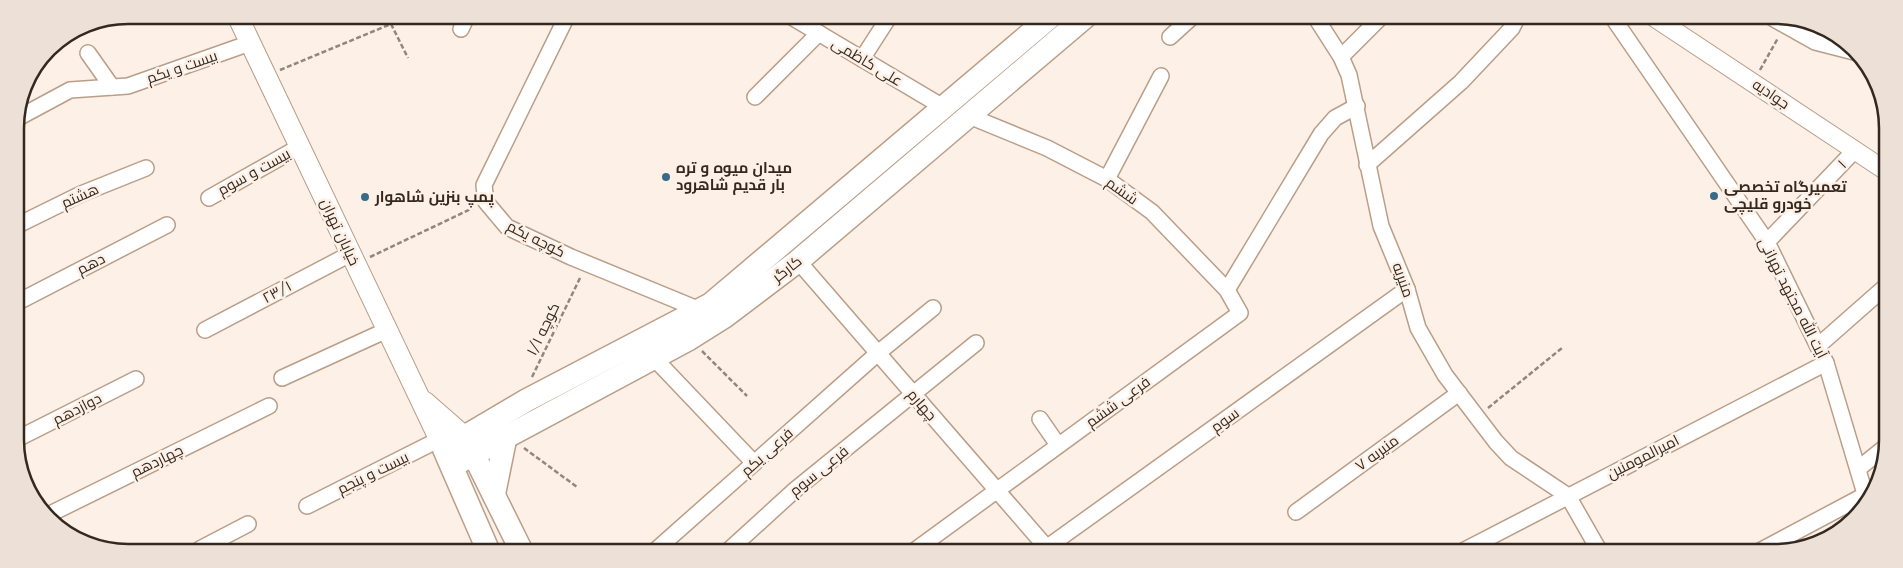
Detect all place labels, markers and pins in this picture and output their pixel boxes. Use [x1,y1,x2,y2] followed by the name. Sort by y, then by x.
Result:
[676,158,792,195] place label: میدان میوه و تره بار قدیم شاهرود
[660,171,672,183] marker: میدان میوه و تره بار قدیم شاهرود
[1724,177,1847,215] place label: تعمیرگاه تخصصی خودرو قلیچی
[374,187,494,208] place label: پمپ بنزین شاهوار
[1708,190,1720,202] marker: تعمیرگاه تخصصی خودرو قلیچی
[359,191,371,203] marker: پمپ بنزین شاهوار

